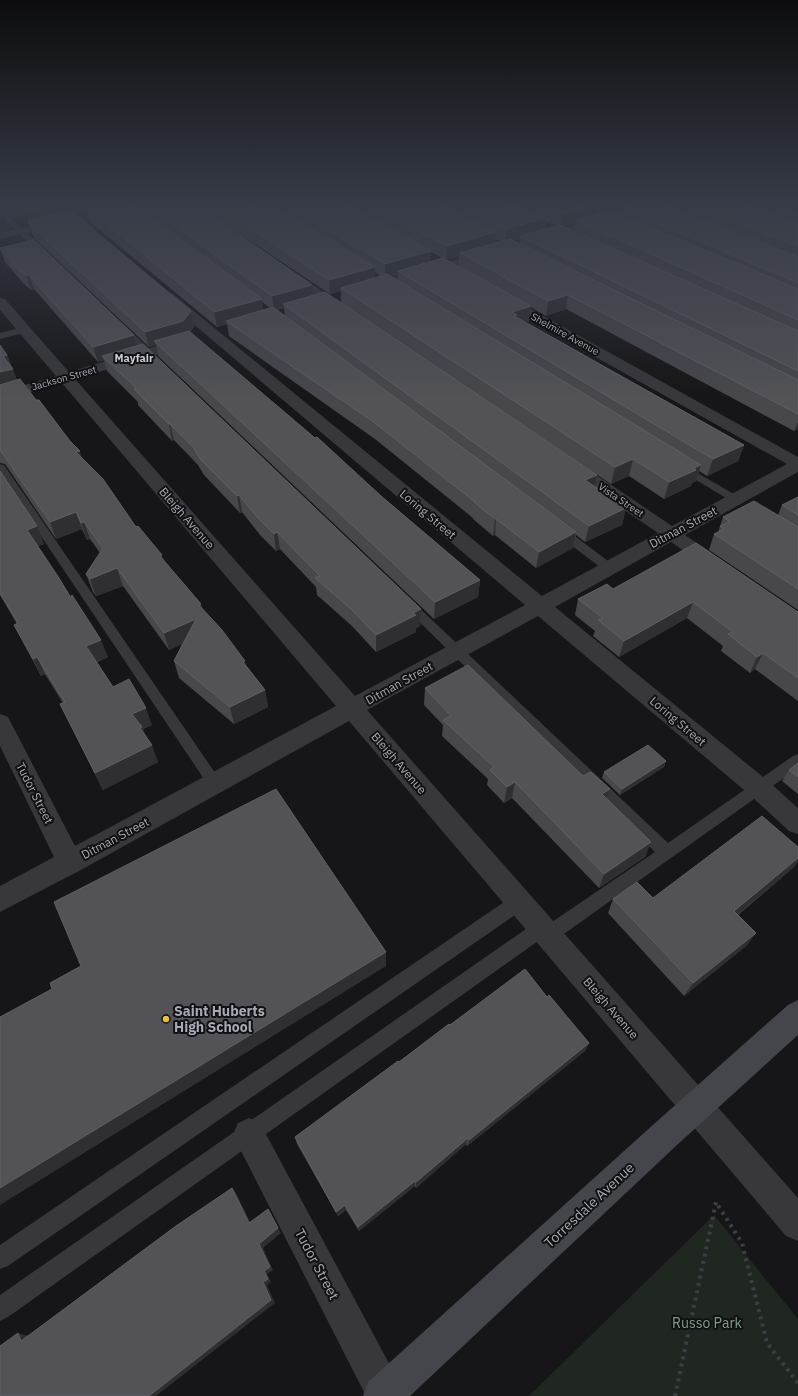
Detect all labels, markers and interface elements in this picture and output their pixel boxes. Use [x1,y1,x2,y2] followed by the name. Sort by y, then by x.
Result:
[529,310,602,358] street label: Shelmire Avenue
[115,351,154,365] district label: Mayfair
[30,362,98,393] street label: Jackson Street
[596,480,647,520] street label: Vista Street
[156,484,218,552] street label: Bleigh Avenue
[397,486,459,542] street label: Loring Street
[646,503,720,551] street label: Ditman Street
[363,658,435,708] street label: Ditman Street
[647,693,709,749] street label: Loring Street
[368,729,430,797] street label: Bleigh Avenue
[13,760,57,826] street label: Tudor Street
[78,814,152,862] street label: Ditman Street
[580,974,642,1042] street label: Bleigh Avenue
[174,1002,265,1036] place label: Saint Huberts High School
[161,1014,171,1024] marker: Saint Huberts High School
[540,1158,638,1251] street label: Torresdale Avenue
[291,1225,343,1303] street label: Tudor Street
[672,1314,743,1332] park label: Russo Park

